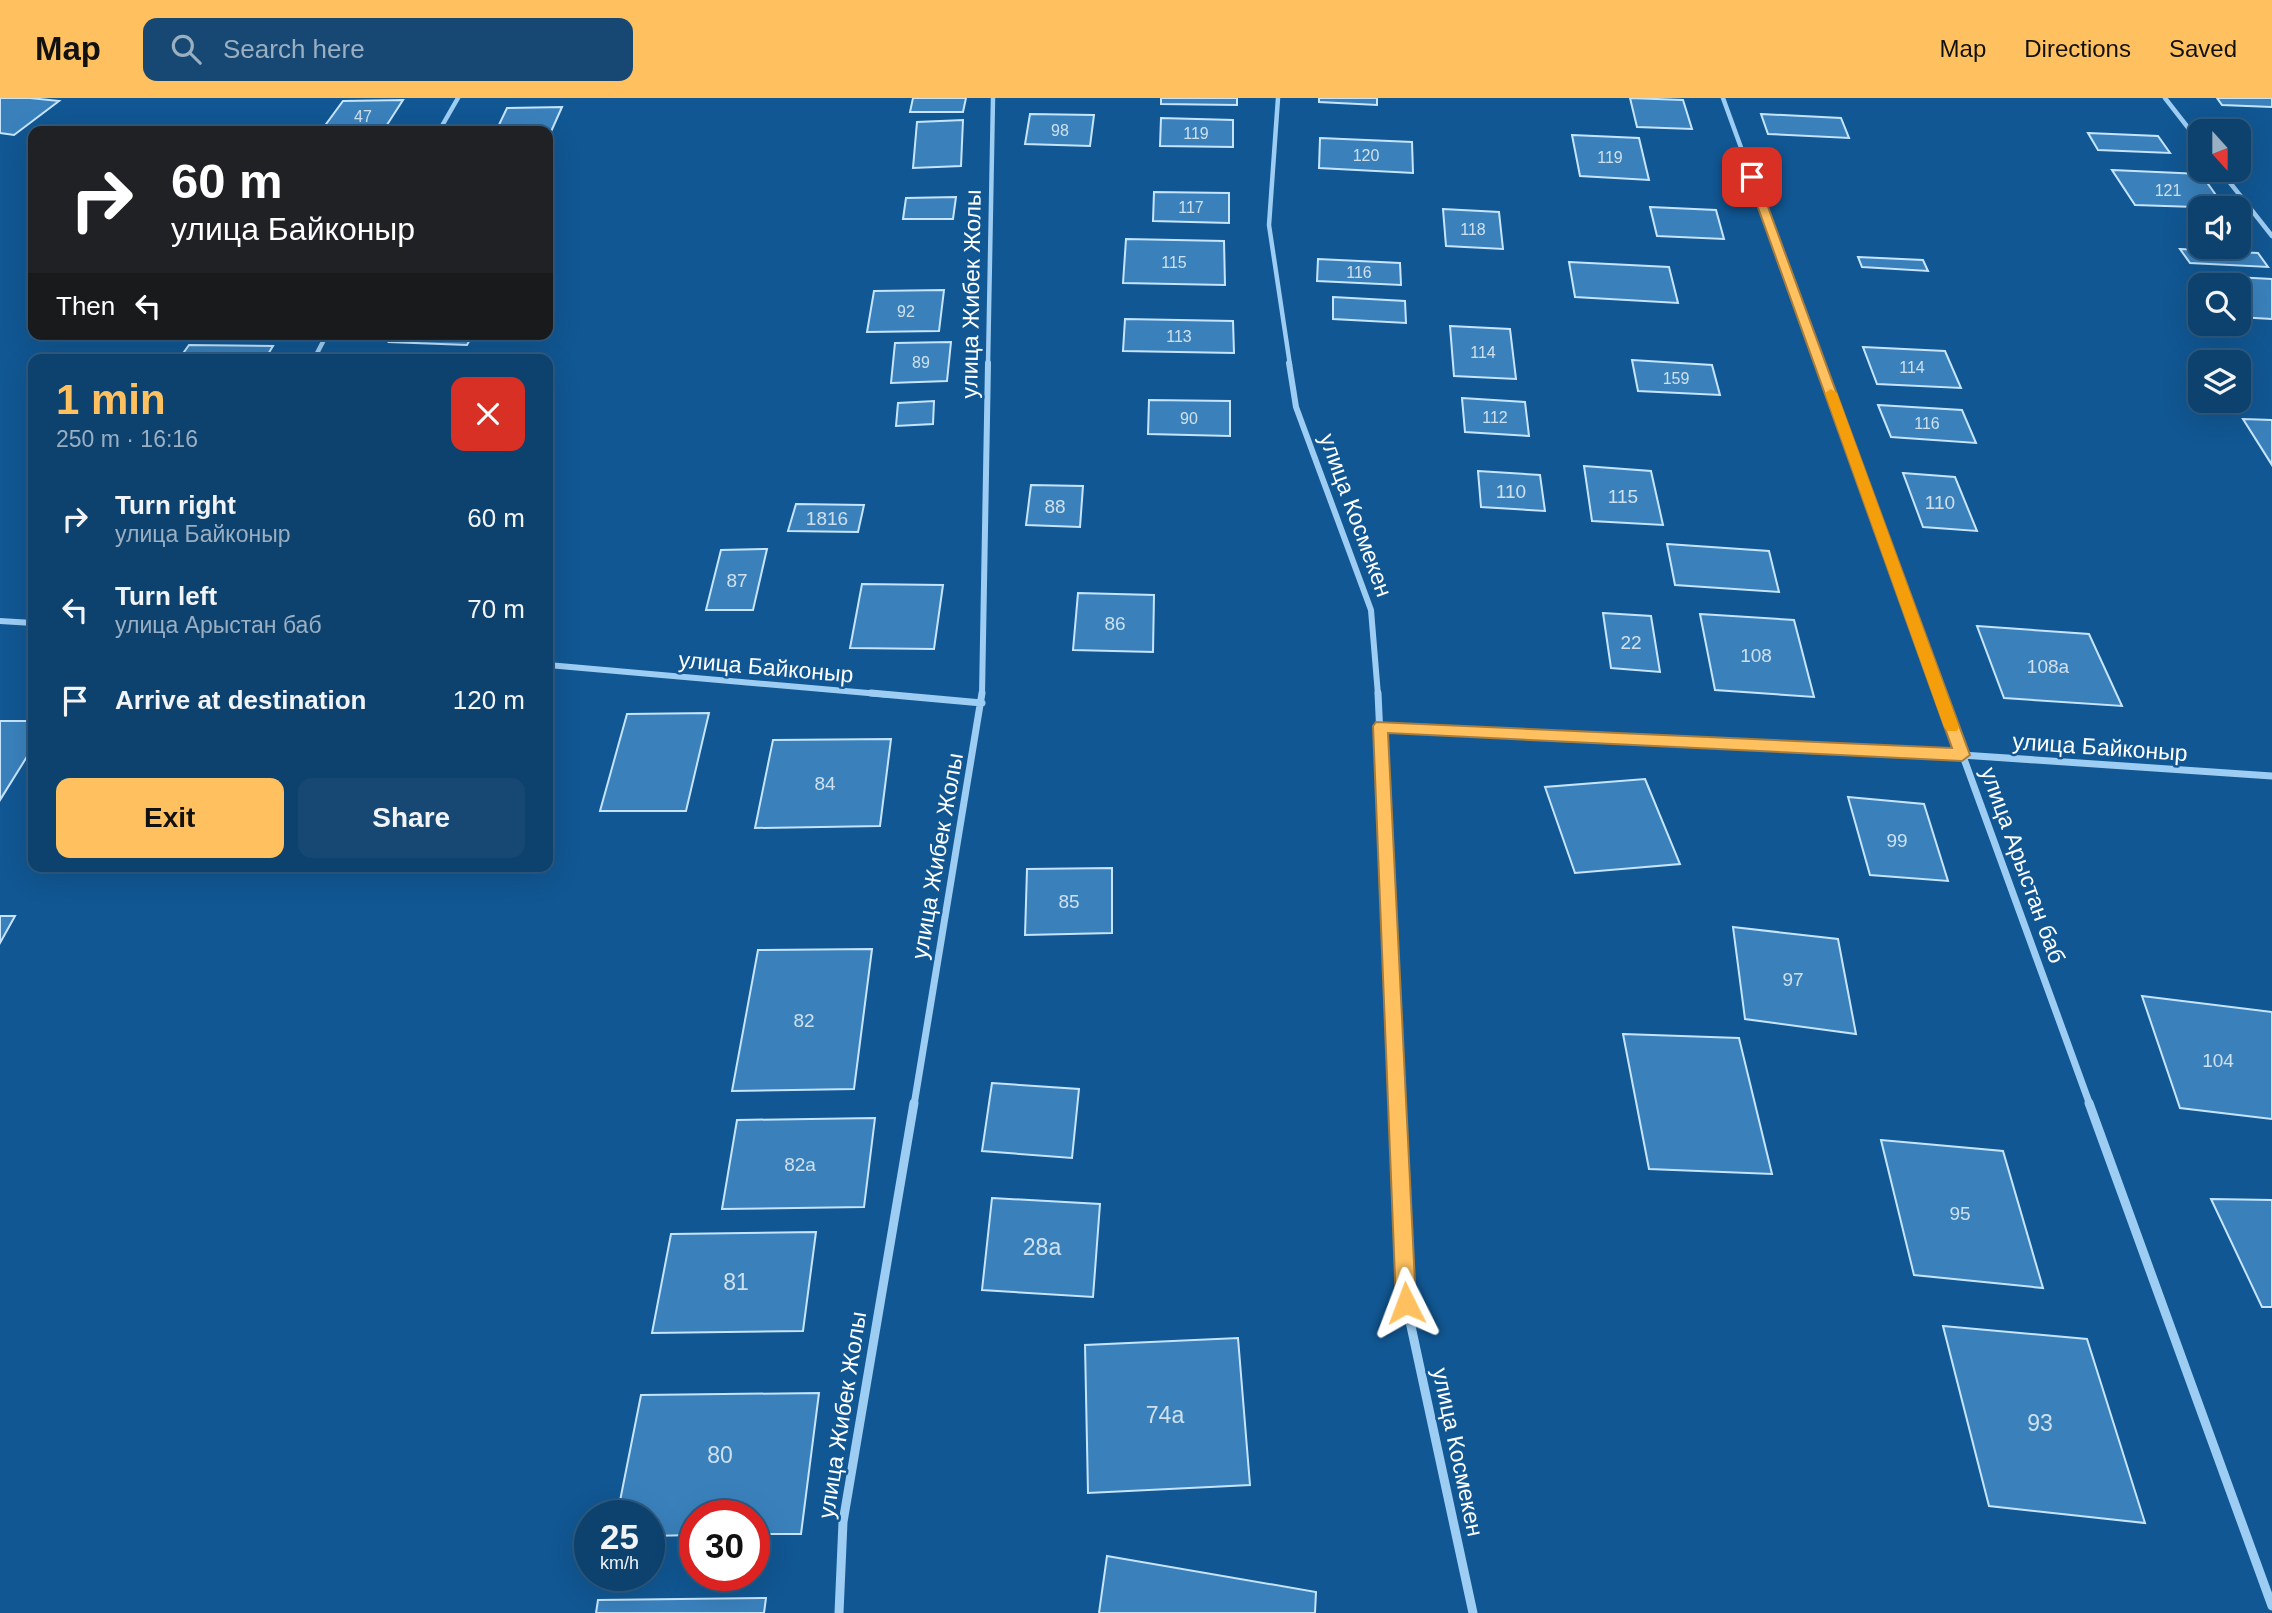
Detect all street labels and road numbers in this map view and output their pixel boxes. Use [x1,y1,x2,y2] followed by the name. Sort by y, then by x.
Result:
[956,189,986,399] street label: улица Жибек Жолы
[1314,430,1398,600] street label: улица Космекен
[677,646,855,688] street label: улица Байконыр
[2012,728,2188,766] street label: улица Байконыр
[906,751,968,961] street label: улица Жибек Жолы
[1975,764,2071,966] street label: улица Арыстан баб
[813,1310,871,1520] street label: улица Жибек Жолы
[1427,1365,1489,1539] street label: улица Космекен

